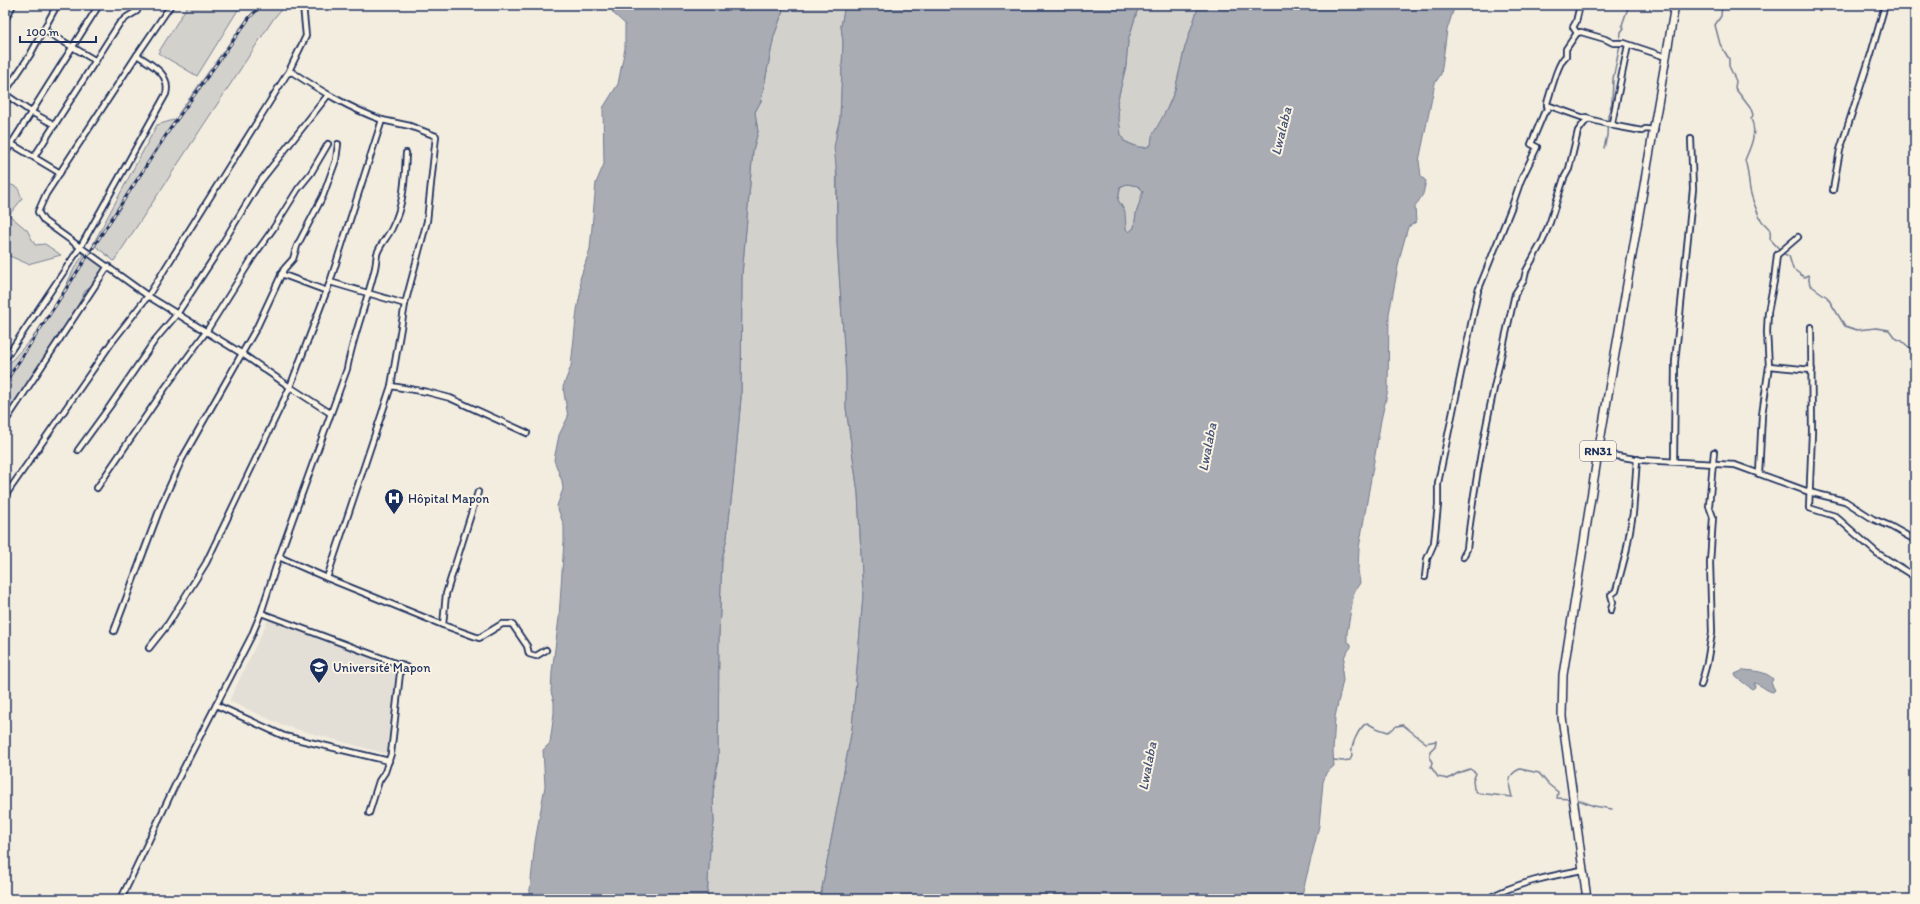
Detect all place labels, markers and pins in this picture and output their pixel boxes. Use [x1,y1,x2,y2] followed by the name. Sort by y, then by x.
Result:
[383,487,405,515] hospital icon: Hôpital Mapon
[408,491,489,506] place label: Hôpital Mapon
[308,656,330,684] school or university icon: Université Mapon
[333,660,431,675] place label: Université Mapon

